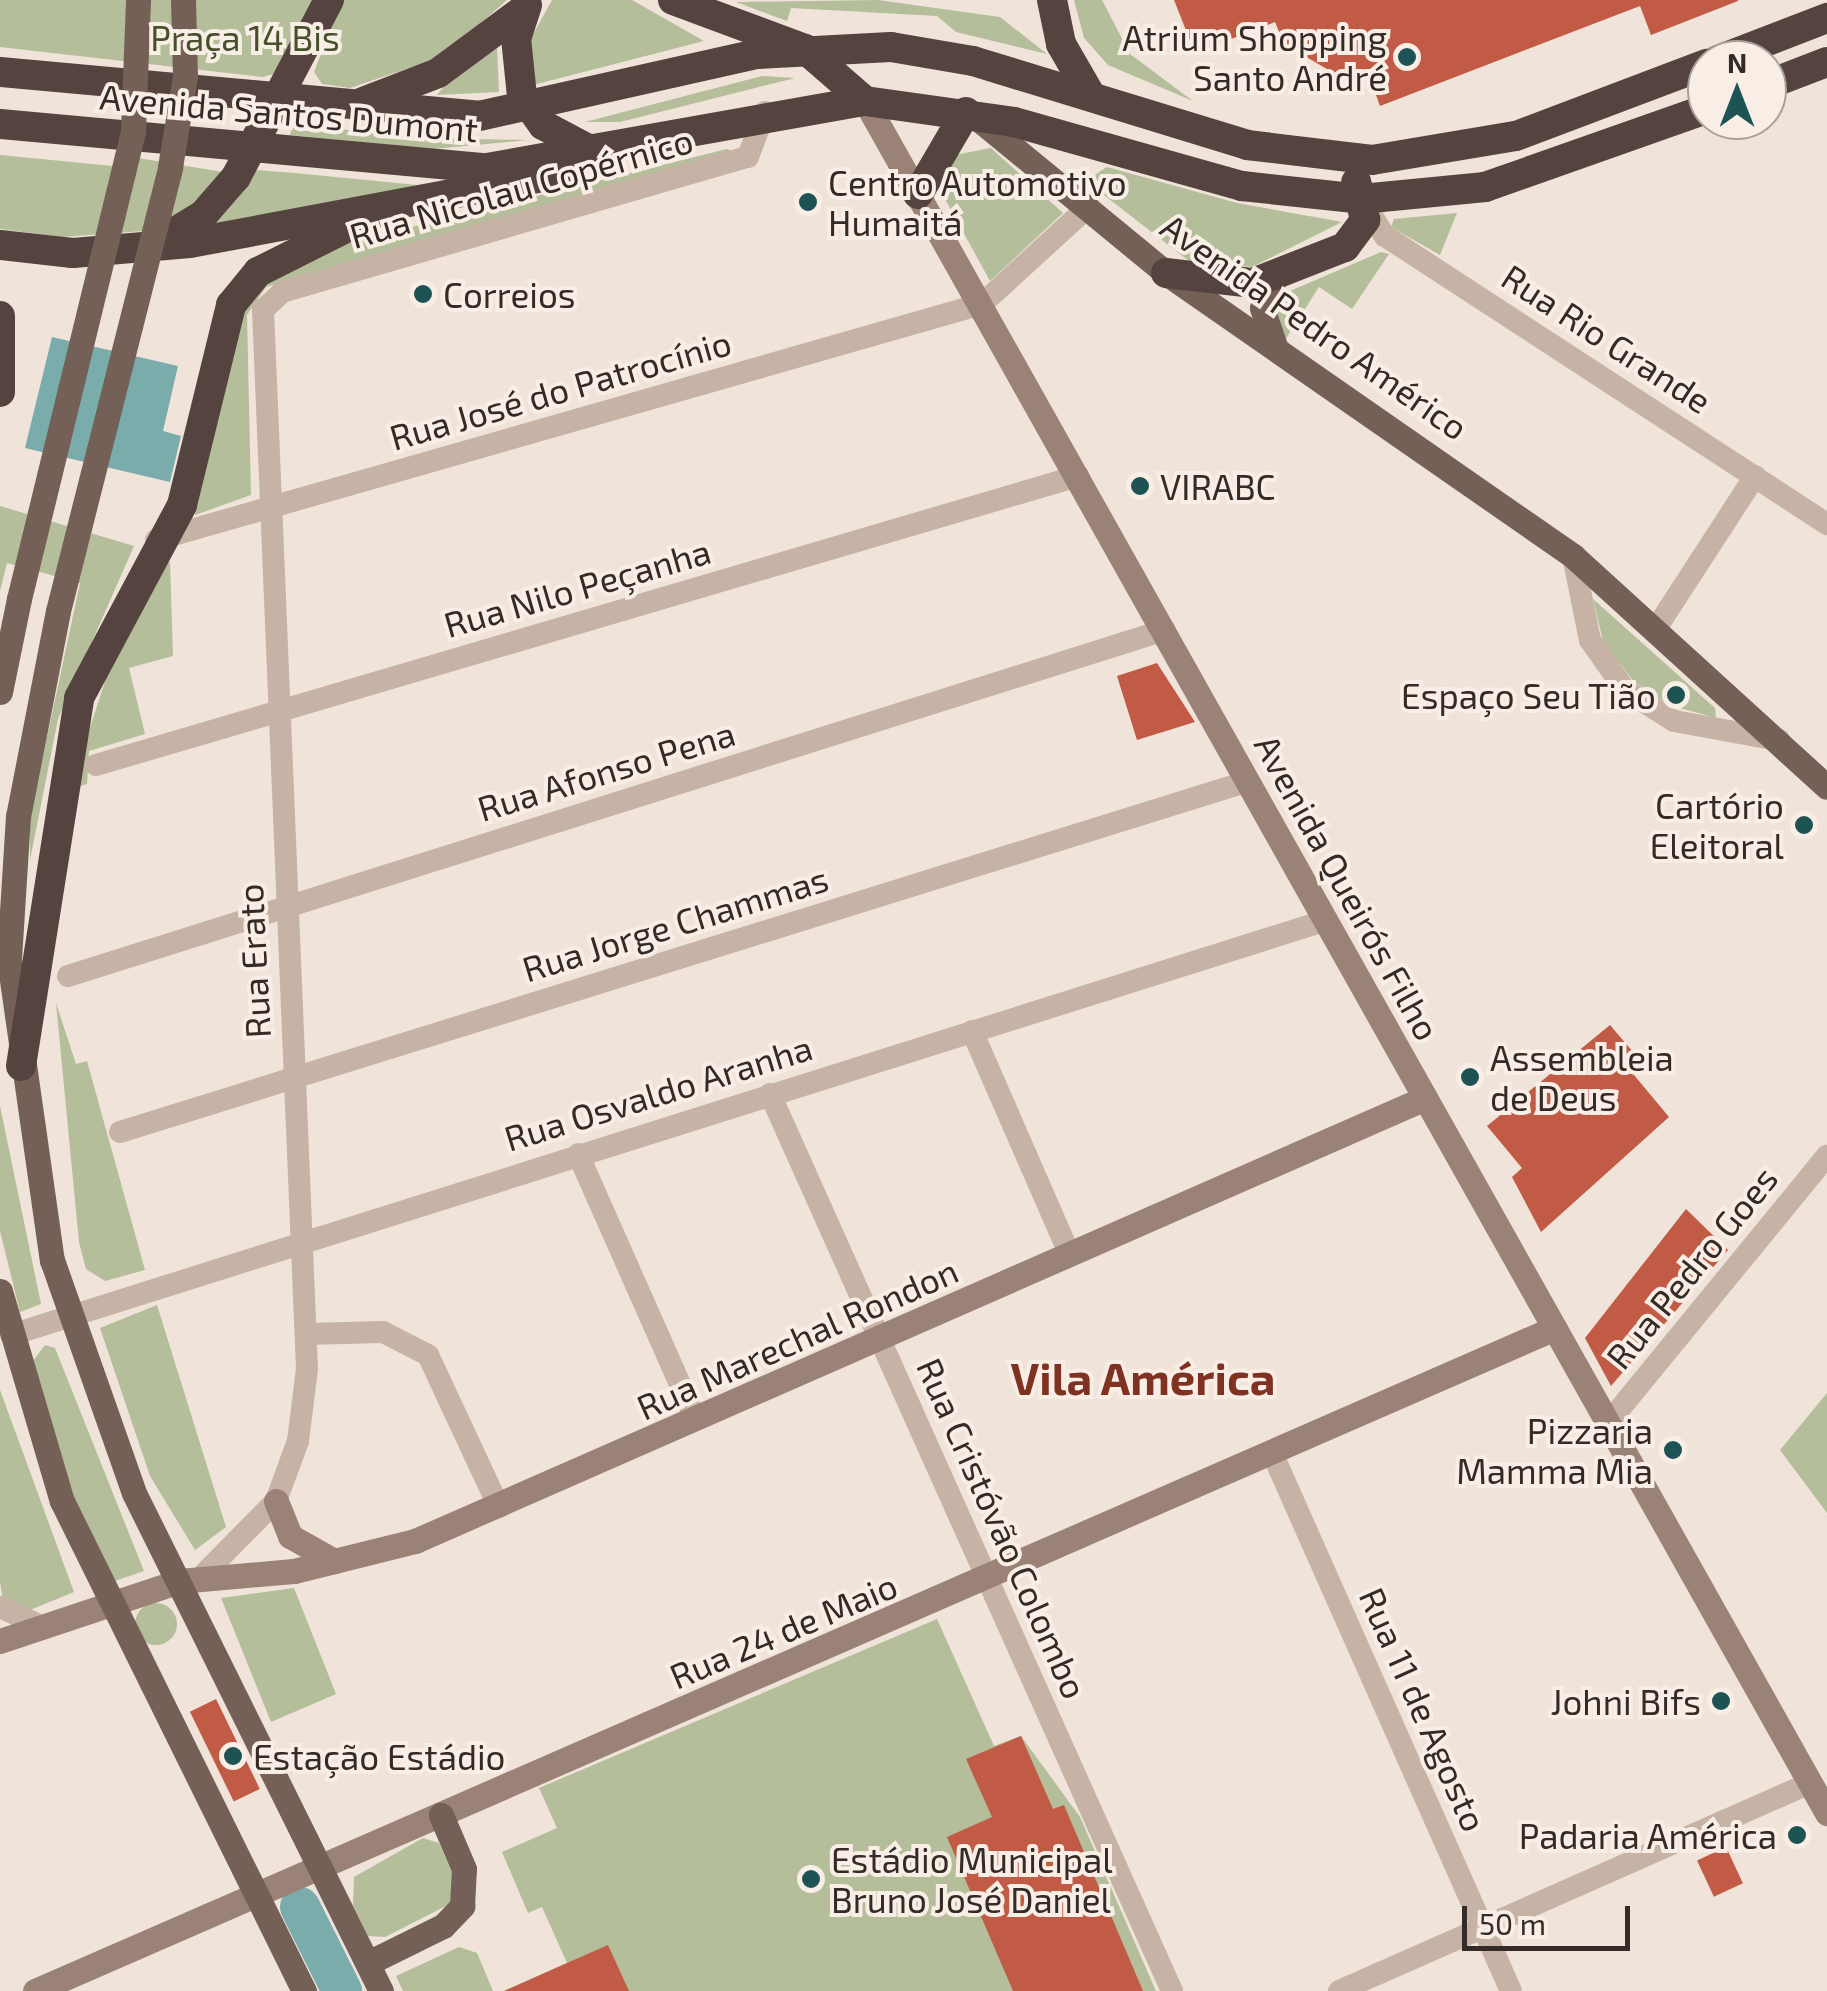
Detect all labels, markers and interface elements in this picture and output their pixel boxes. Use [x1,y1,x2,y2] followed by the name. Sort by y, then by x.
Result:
[150,16,340,58] park label: Praça 14 Bis
[1122,16,1387,98] place label: Atrium Shopping Santo André
[1687,40,1787,140] north arrow
[1727,45,1747,79] text: N
[1396,46,1418,68] marker: Atrium Shopping Santo André
[98,75,480,149] street label: Avenida Santos Dumont
[345,118,697,256] street label: Rua Nicolau Copérnico
[828,161,1127,243] place label: Centro Automotivo Humaitá
[797,191,819,213] marker: Centro Automotivo Humaitá
[1153,204,1477,448] street label: Avenida Pedro Américo
[1494,255,1720,421] street label: Rua Rio Grande
[443,273,576,315] place label: Correios
[412,283,434,305] marker: Correios
[384,320,736,458] street label: Rua José do Patrocínio
[1160,465,1276,507] place label: VIRABC
[1129,475,1151,497] marker: VIRABC
[439,529,715,645] street label: Rua Nilo Peçanha
[1400,674,1656,716] place label: Espaço Seu Tião
[1665,684,1687,706] marker: Espaço Seu Tião
[472,711,740,829] street label: Rua Afonso Pena
[1247,727,1449,1047] street label: Avenida Queirós Filho
[1650,784,1784,866] place label: Cartório Eleitoral
[1793,814,1815,836] marker: Cartório Eleitoral
[517,856,833,990] street label: Rua Jorge Chammas
[228,883,278,1039] street label: Rua Erato
[499,1025,817,1159] street label: Rua Osvaldo Aranha
[1490,1036,1674,1118] place label: Assembleia de Deus
[1459,1066,1481,1088] marker: Assembleia de Deus
[1597,1158,1785,1376] street label: Rua Pedro Goes
[630,1248,964,1428] street label: Rua Marechal Rondon
[909,1351,1097,1705] street label: Rua Cristóvão Colombo
[1010,1351,1276,1405] district label: Vila América
[1456,1409,1653,1491] place label: Pizzaria Mamma Mia
[1662,1439,1684,1461] marker: Pizzaria Mamma Mia
[663,1563,903,1697] street label: Rua 24 de Maio
[1351,1580,1497,1838] street label: Rua 11 de Agosto
[1551,1680,1701,1722] place label: Johni Bifs
[1710,1690,1732,1712] marker: Johni Bifs
[253,1735,505,1777] place label: Estação Estádio
[222,1745,244,1767] marker: Estação Estádio
[1518,1814,1777,1856] place label: Padaria América
[1786,1824,1808,1846] marker: Padaria América
[831,1838,1113,1920] place label: Estádio Municipal Bruno José Daniel
[800,1868,822,1890] marker: Estádio Municipal Bruno José Daniel
[1467,1886,1634,1948] scale bar
[1479,1905,1546,1941] text: 50 m

